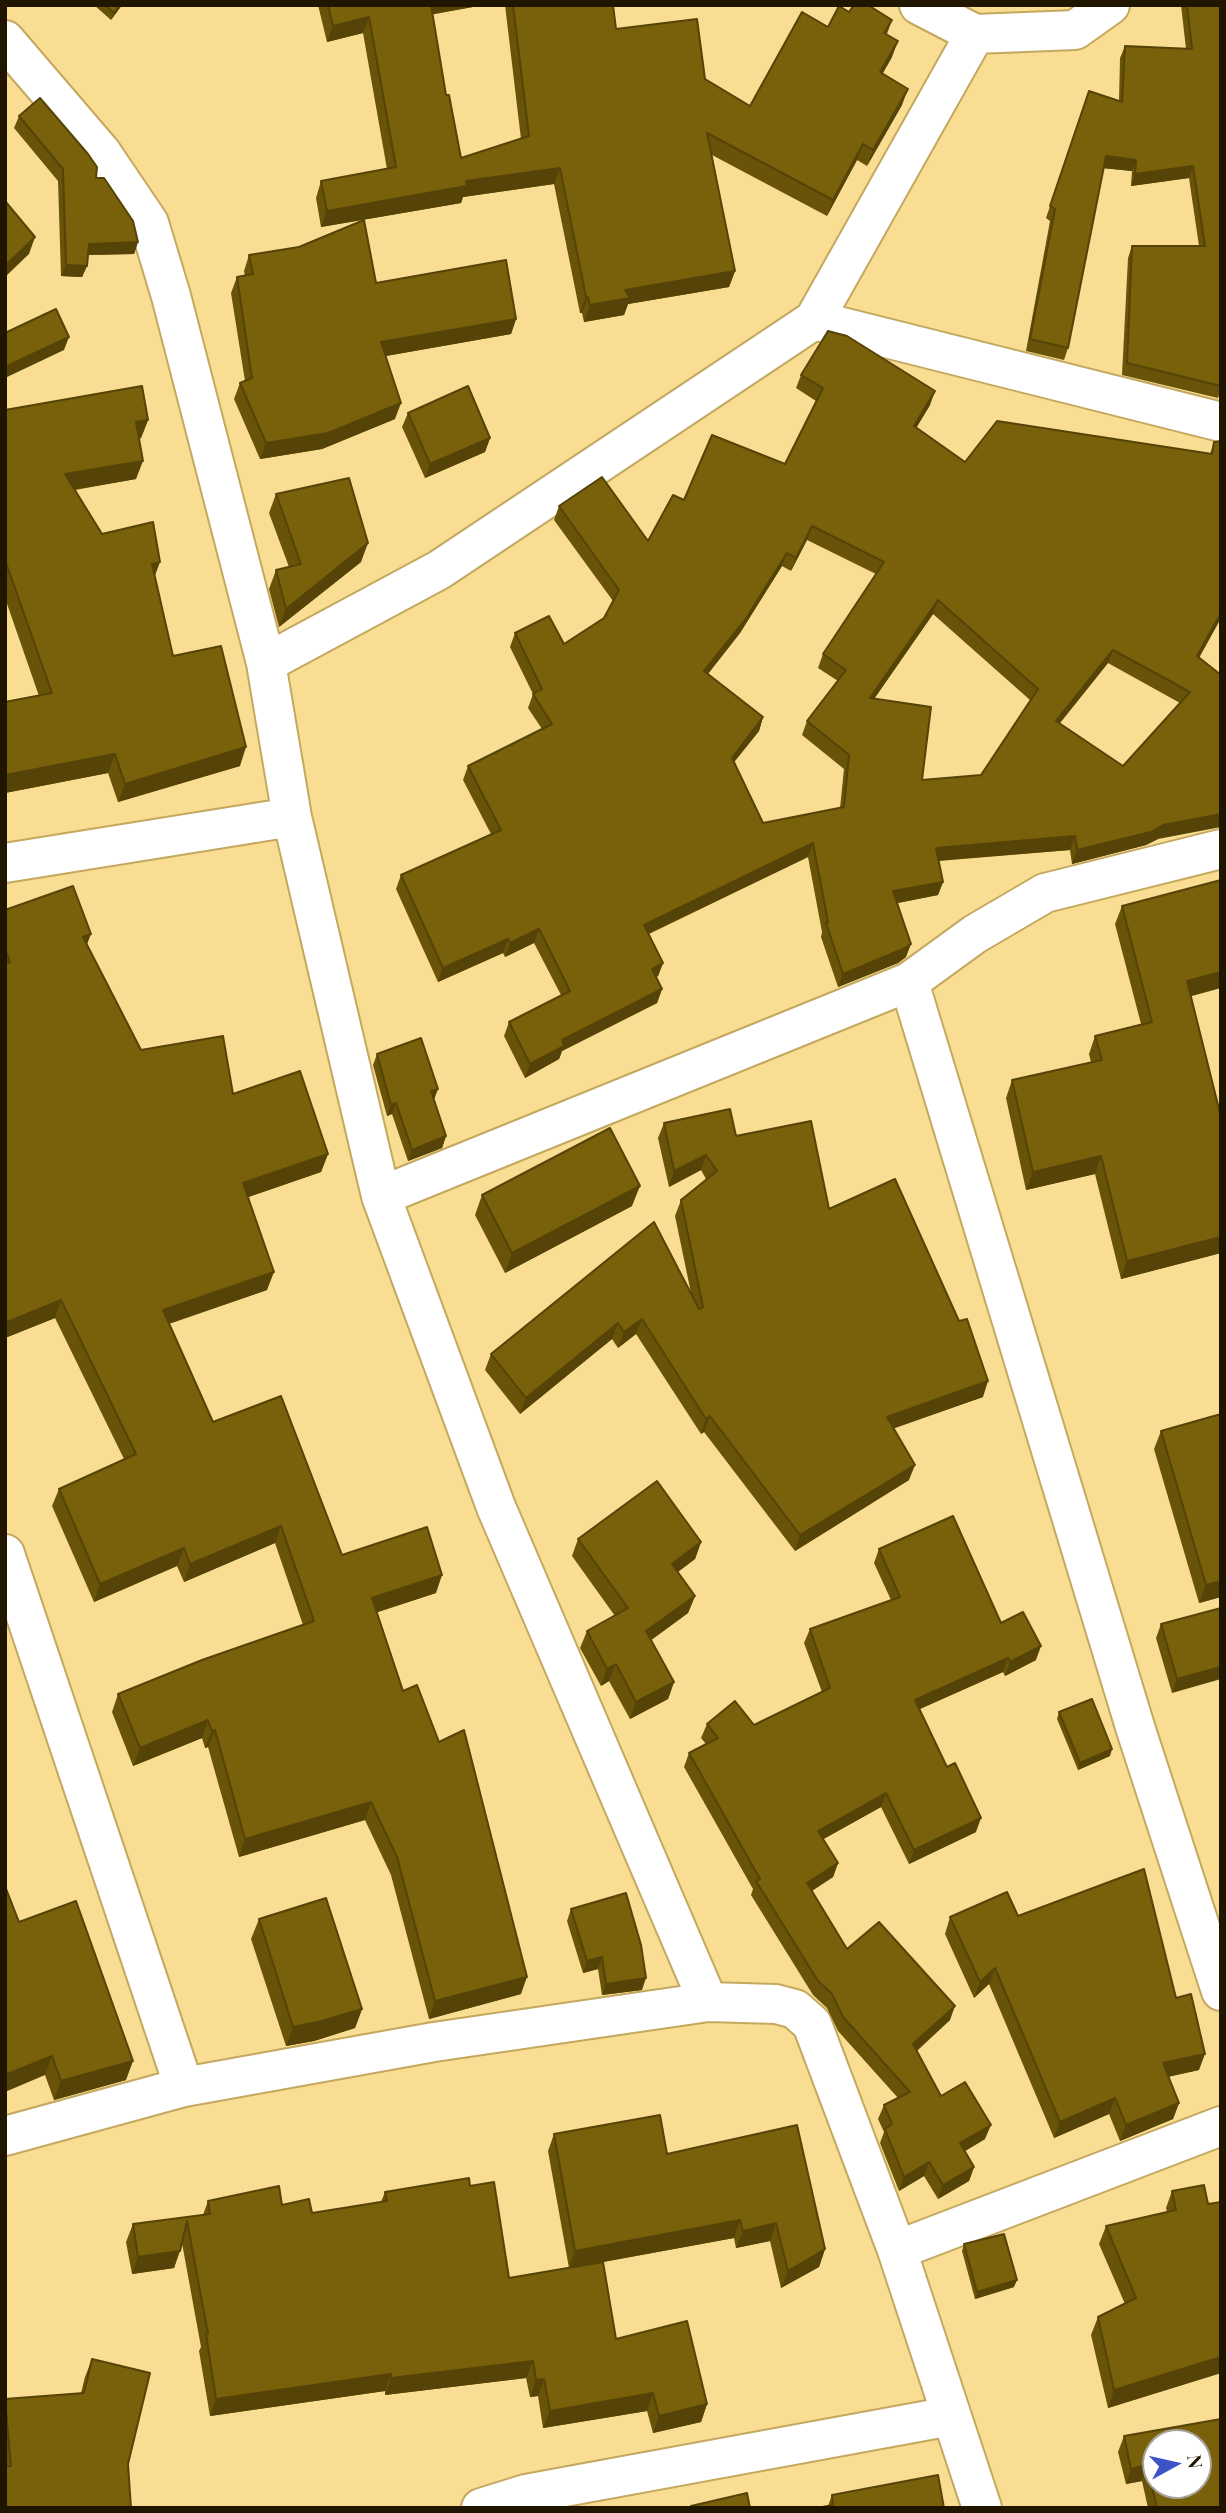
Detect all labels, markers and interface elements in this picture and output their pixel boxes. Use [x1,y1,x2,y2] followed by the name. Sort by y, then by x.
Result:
[1142,2429,1212,2499] north arrow
[1182,2453,1210,2470] text: N

